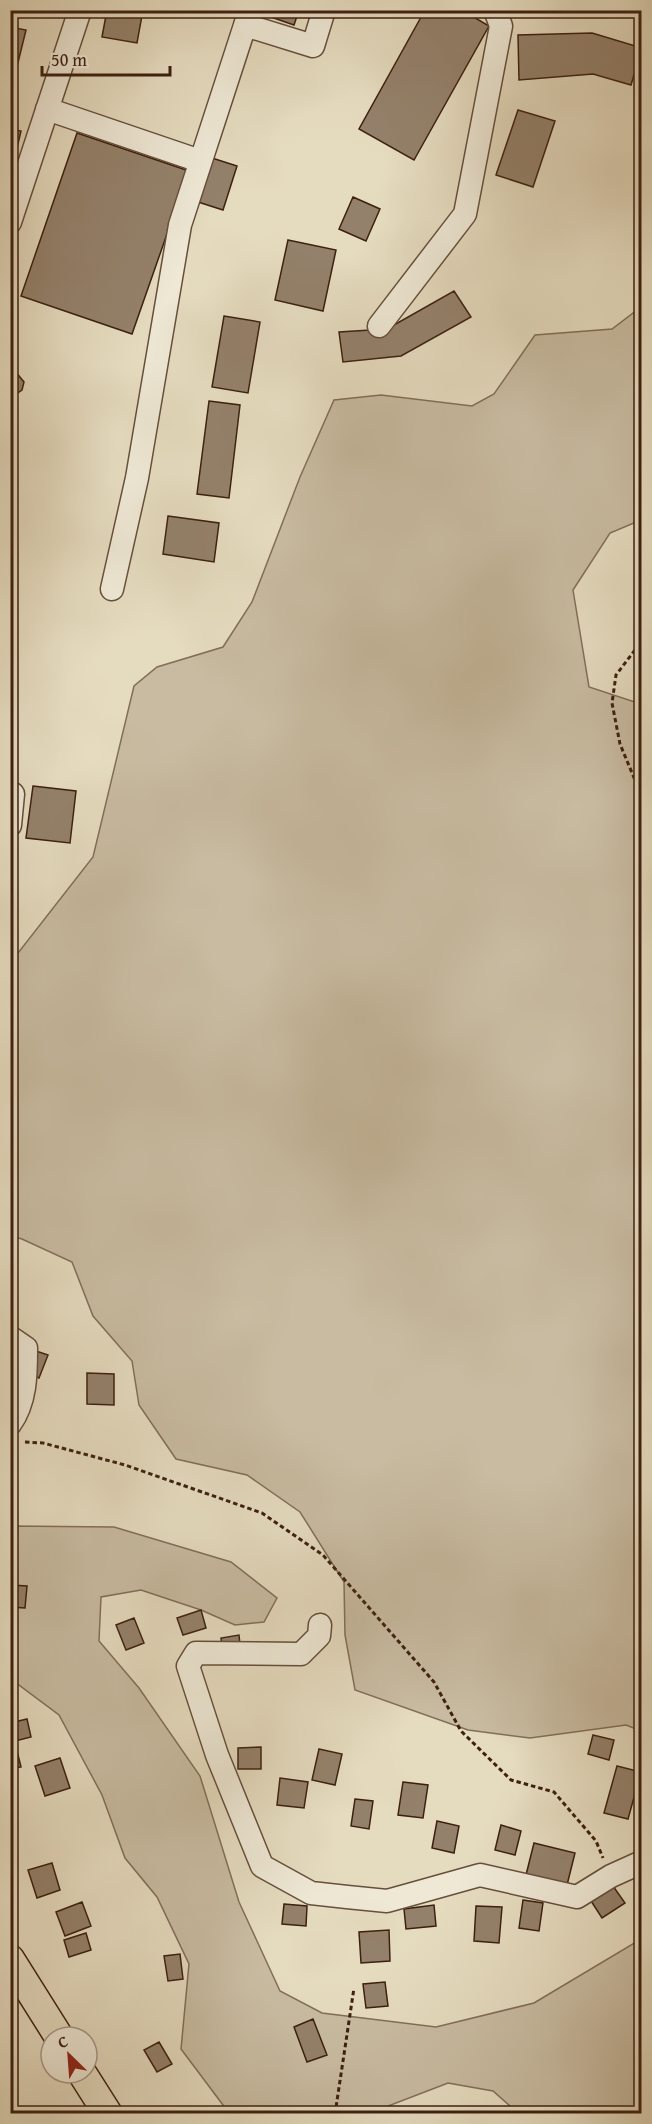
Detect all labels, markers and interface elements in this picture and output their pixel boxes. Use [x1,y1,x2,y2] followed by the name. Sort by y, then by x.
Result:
[42,39,170,77] scale bar
[51,46,87,73] text: 50 m
[39,2025,99,2085] north arrow
[53,2029,72,2054] text: С

